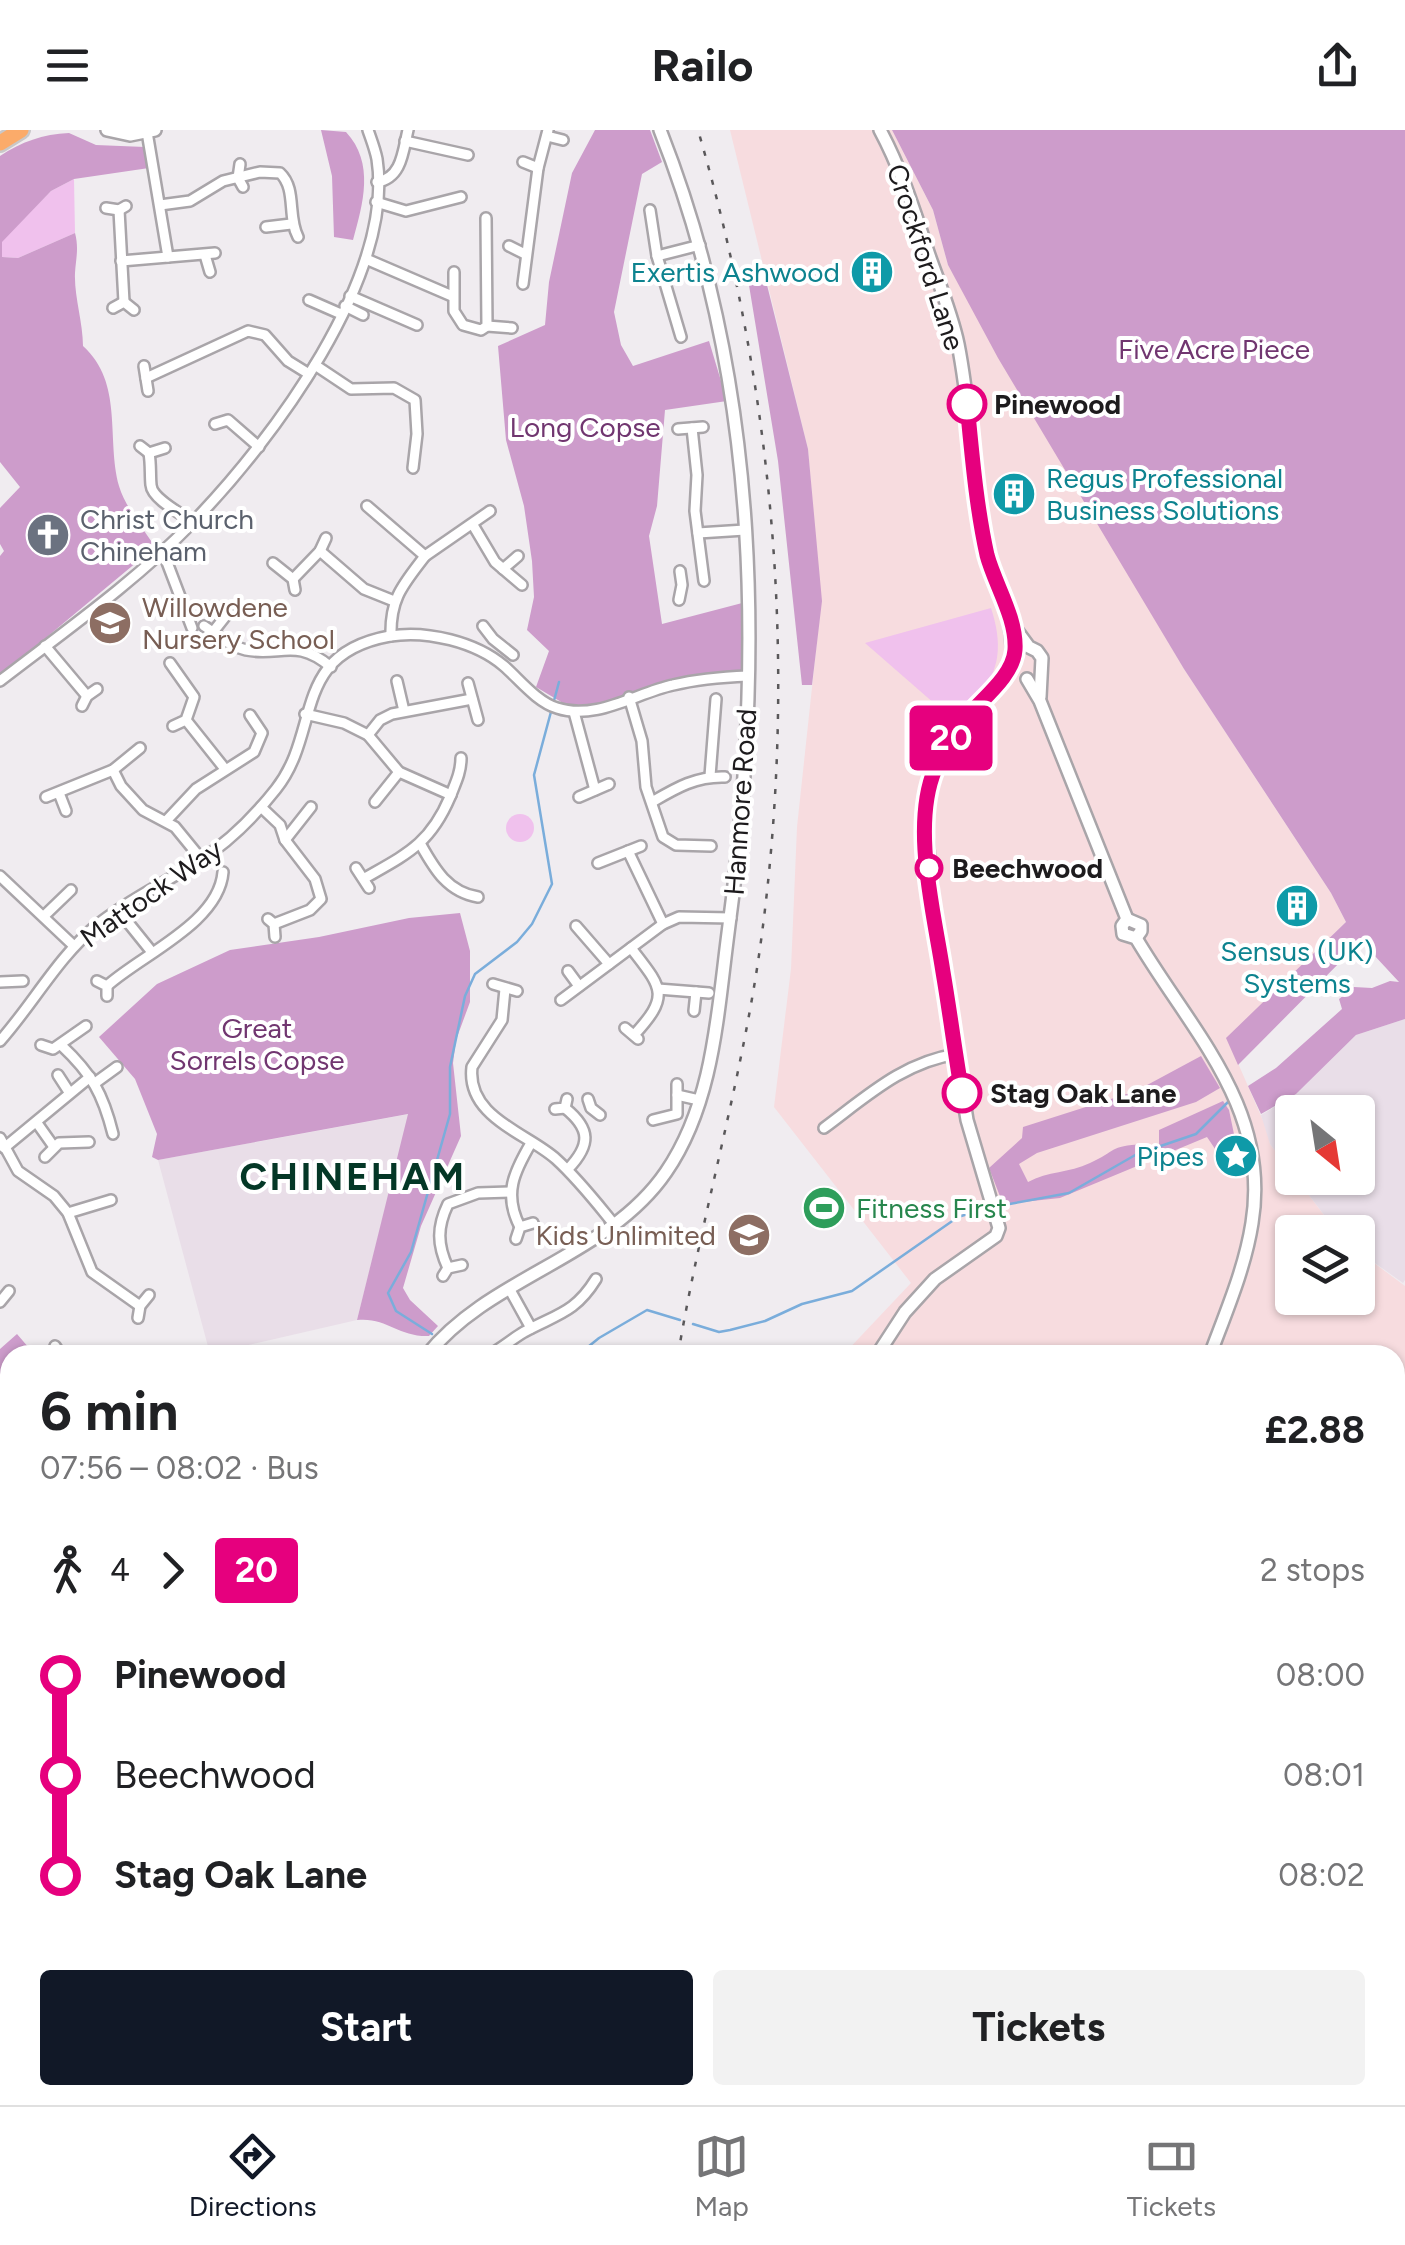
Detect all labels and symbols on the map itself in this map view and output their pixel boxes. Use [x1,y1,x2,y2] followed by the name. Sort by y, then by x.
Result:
[880,160,972,354] street label: Crockford Lane
[849,249,895,295] building icon: Exertis Ashwood
[631,255,840,289] place label: Exertis Ashwood
[1118,332,1310,366] park label: Five Acre Piece
[948,385,986,423] marker: Pinewood
[994,387,1121,421] place label: Pinewood
[509,410,661,444] park label: Long Copse
[1046,461,1283,527] place label: Regus Professional Business Solutions
[991,471,1037,517] building icon: Regus Professional Business Solutions
[80,502,254,568] place label: Christ Church Chineham
[25,512,71,558] church icon: Christ Church Chineham
[142,590,335,656] place label: Willowdene Nursery School
[87,600,133,646] school or university icon: Willowdene Nursery School
[906,706,996,770] line badge: 20
[717,707,763,897] street label: Hanmore Road
[73,831,229,954] street label: Mattock Way
[952,851,1103,885] place label: Beechwood
[916,855,942,881] marker: Beechwood
[1274,883,1320,929] building icon: Sensus (UK) Systems
[1220,934,1374,1000] place label: Sensus (UK) Systems
[169,1011,345,1077] park label: Great Sorrels Copse
[943,1074,981,1112] marker: Stag Oak Lane
[990,1076,1176,1110] place label: Stag Oak Lane
[1275,1095,1375,1195] north arrow
[1213,1133,1259,1179] place icon: Pipes
[1136,1139,1204,1173] place label: Pipes
[240,1154,467,1200] district label: CHINEHAM
[801,1185,847,1231] sports icon: Fitness First
[856,1191,1007,1225] place label: Fitness First
[726,1212,772,1258] school or university icon: Kids Unlimited
[535,1218,716,1252] place label: Kids Unlimited

